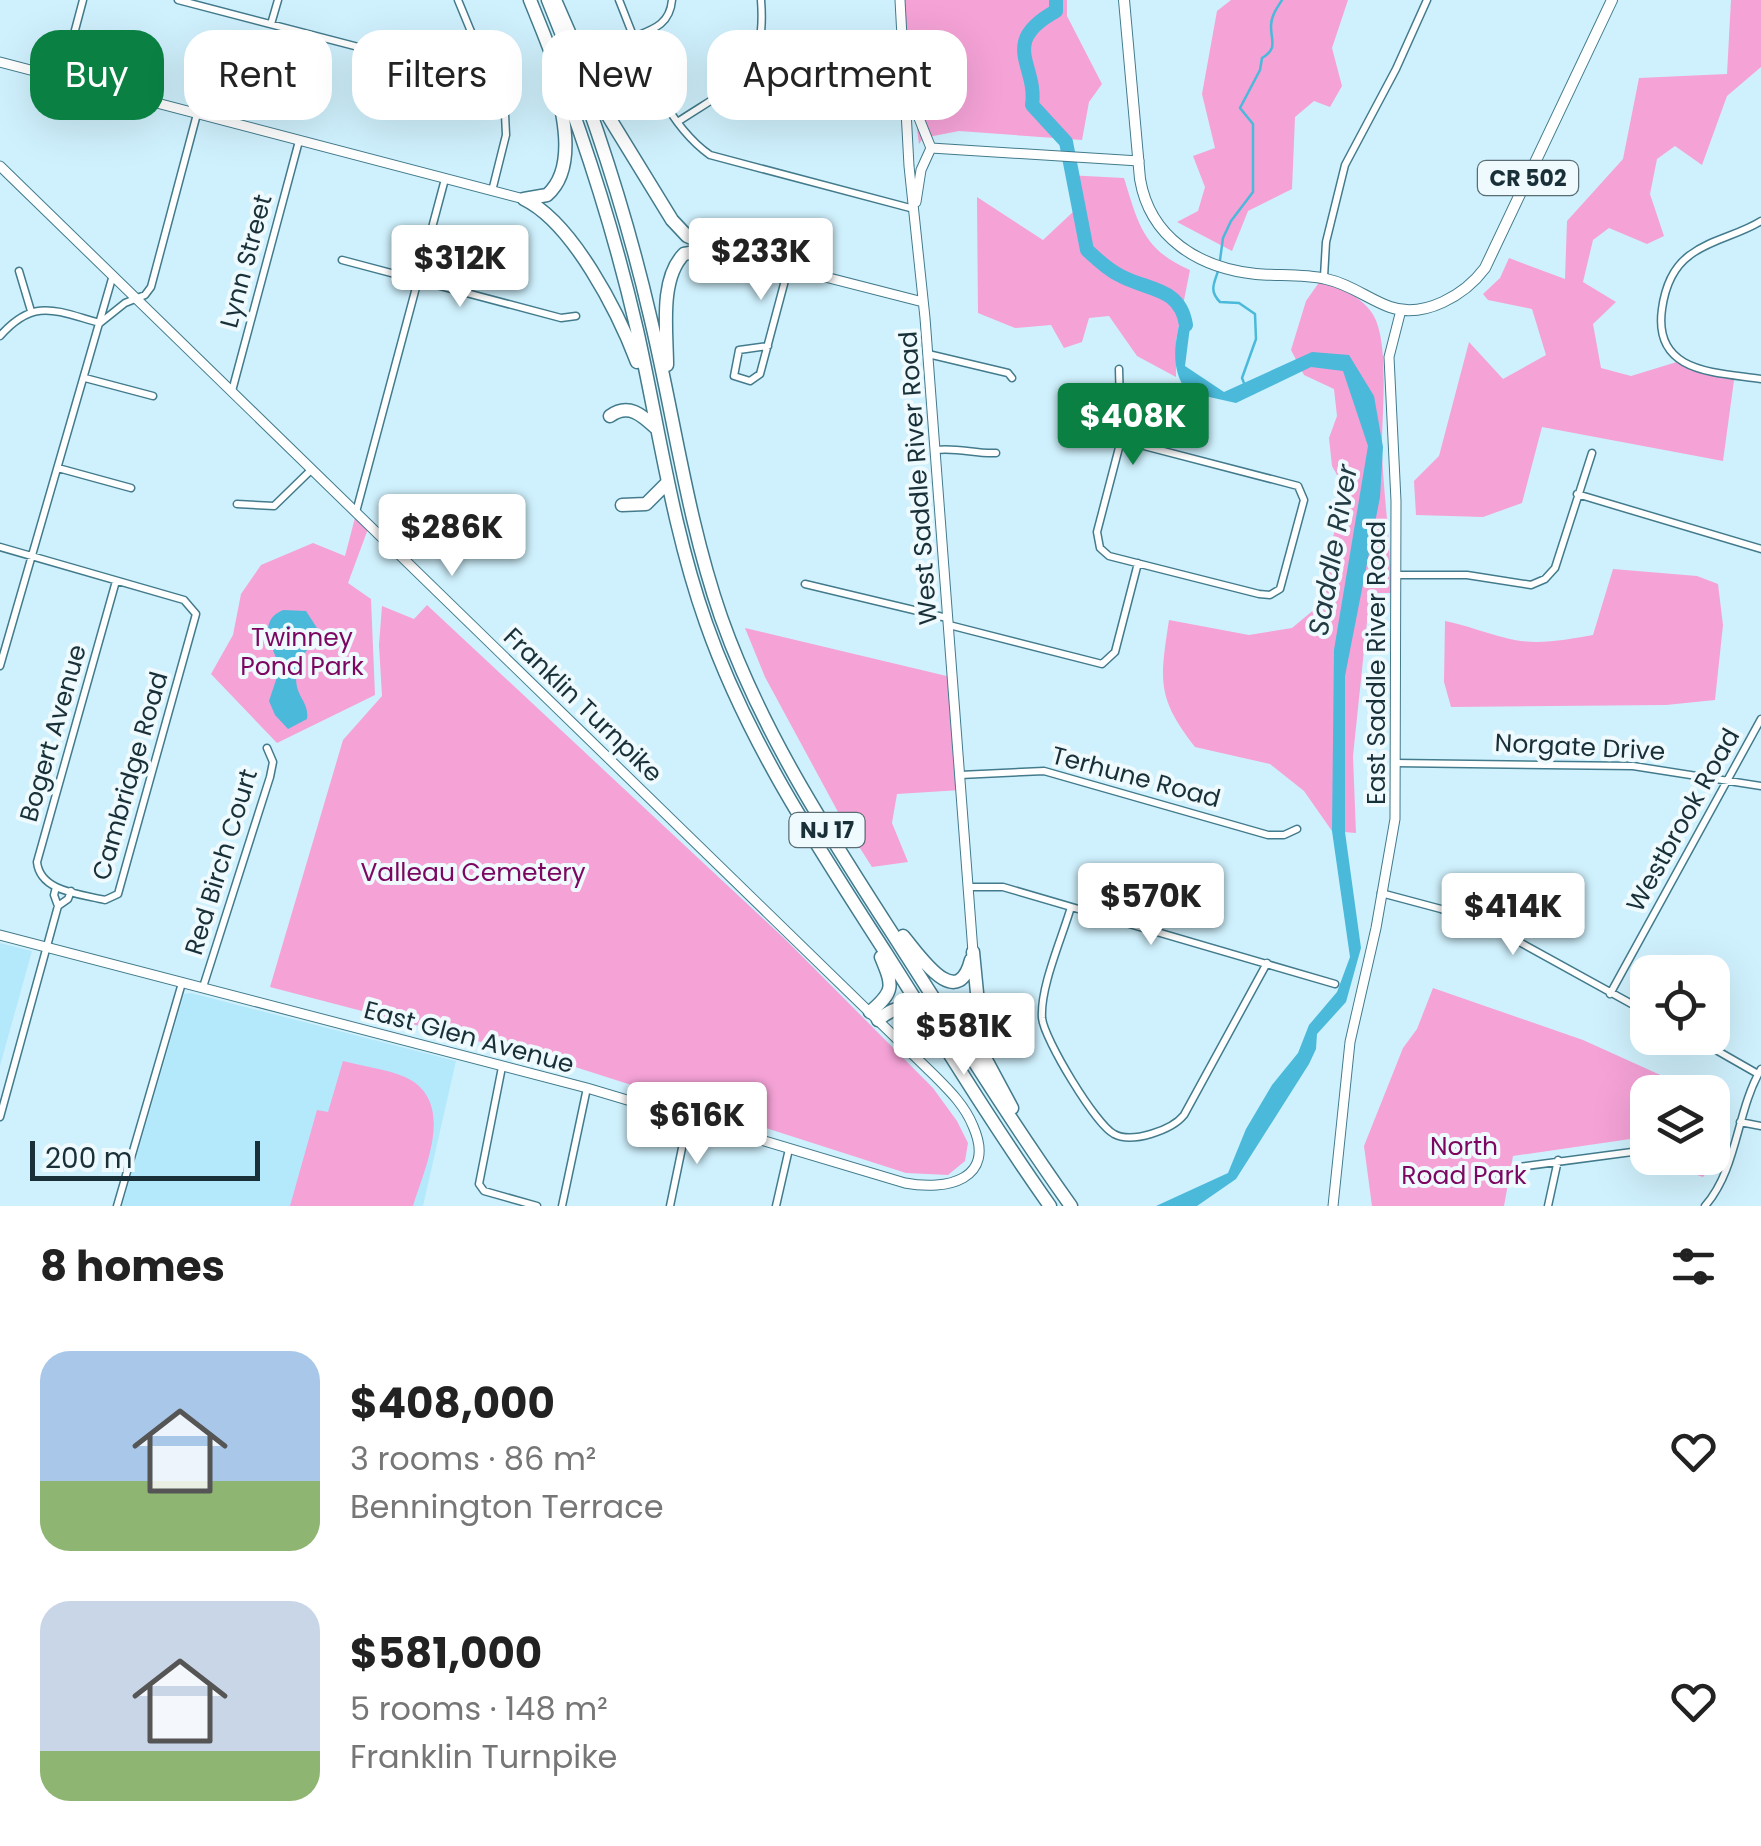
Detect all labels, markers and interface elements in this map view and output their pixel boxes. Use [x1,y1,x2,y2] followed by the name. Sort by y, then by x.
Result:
[30,30,164,120] chip: Buy
[184,30,332,120] chip: Rent
[352,30,522,120] chip: Filters
[542,30,687,120] chip: New
[707,30,967,120] chip: Apartment
[1478,161,1578,195] road number: CR 502
[211,190,281,332] street label: Lynn Street
[691,218,831,303] pin: $233K
[390,225,530,310] pin: $312K
[711,228,811,273] text: $233K
[413,235,507,280] text: $312K
[890,330,946,626] street label: West Saddle River Road
[1063,383,1203,468] pin: $408K
[1080,393,1186,438] text: $408K
[1299,461,1367,639] water label: Saddle River
[382,494,522,579] pin: $286K
[401,504,503,549] text: $286K
[1359,521,1394,805] street label: East Saddle River Road
[240,620,364,684] park label: Twinney Pond Park
[496,620,670,790] street label: Franklin Turnpike
[11,640,95,826] street label: Bogert Avenue
[84,668,176,884] street label: Cambridge Road
[1618,722,1748,918] street label: Westbrook Road
[1494,725,1666,769] street label: Norgate Drive
[1048,738,1224,816] street label: Terhune Road
[176,765,266,959] street label: Red Birch Court
[790,813,864,847] road number: NJ 17
[360,855,586,890] park label: Valleau Cemetery
[1081,863,1221,948] pin: $570K
[1100,873,1202,918] text: $570K
[1443,873,1583,958] pin: $414K
[1464,883,1562,928] text: $414K
[1630,955,1730,1175] map controls
[1630,955,1730,1055] button: locate
[360,992,578,1082] street label: East Glen Avenue
[894,993,1034,1078] pin: $581K
[916,1003,1012,1048] text: $581K
[1630,1075,1730,1175] button: layers
[627,1082,767,1167] pin: $616K
[649,1092,745,1137] text: $616K
[1401,1129,1527,1193] park label: North Road Park
[30,1136,260,1180] scale bar
[45,1139,133,1178] text: 200 m
[40,1237,225,1296] text: 8 homes
[1666,1239,1721,1294] icon: filters
[350,1374,555,1433] text: $408,000
[120,1391,240,1511] icon: home
[1666,1424,1721,1479] icon: heart
[350,1436,596,1481] text: 3 rooms · 86 m²
[350,1484,663,1529] text: Bennington Terrace
[350,1624,542,1683] text: $581,000
[120,1641,240,1761] icon: home
[1666,1674,1721,1729] icon: heart
[350,1686,608,1731] text: 5 rooms · 148 m²
[350,1734,617,1779] text: Franklin Turnpike

